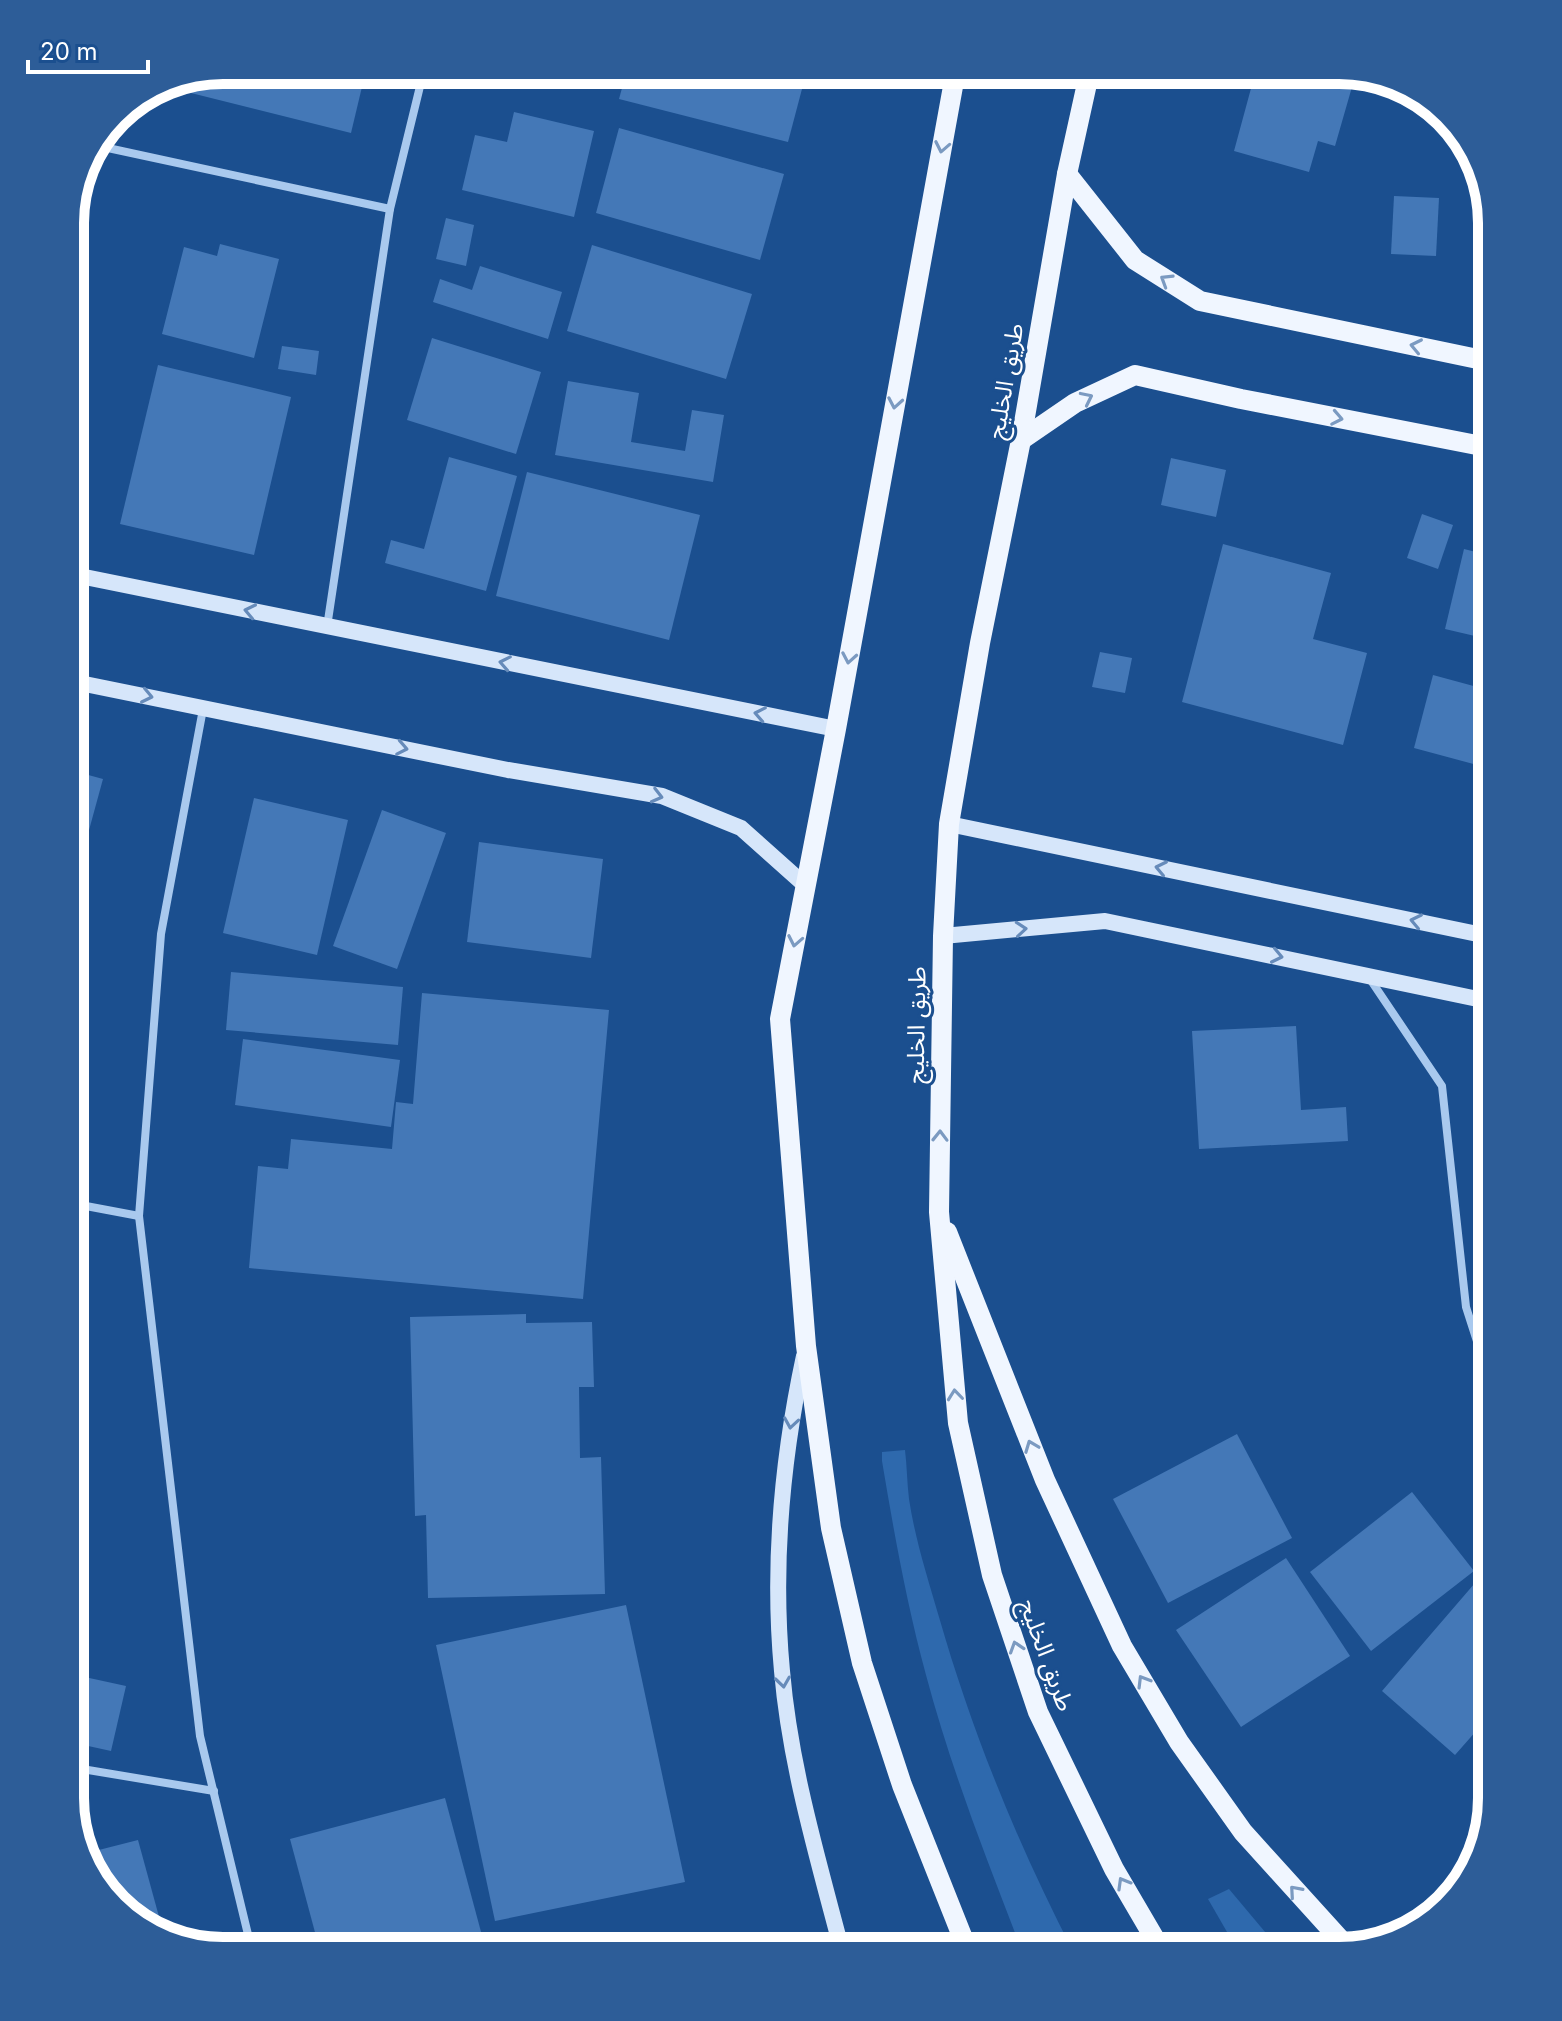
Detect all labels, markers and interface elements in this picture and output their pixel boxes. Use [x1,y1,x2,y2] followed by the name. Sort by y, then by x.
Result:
[28,24,148,74] scale bar
[40,37,98,66] text: 20 m
[935,140,952,154] one-way arrow
[1160,274,1175,290] one-way arrow
[981,321,1032,442] street label: طريق الخليج
[1409,338,1423,355] one-way arrow
[1079,392,1093,408] one-way arrow
[887,396,904,409] one-way arrow
[1331,408,1344,425] one-way arrow
[243,604,257,621] one-way arrow
[841,652,858,665] one-way arrow
[499,655,512,672] one-way arrow
[140,687,153,704] one-way arrow
[754,706,767,723] one-way arrow
[394,739,408,756] one-way arrow
[649,787,663,804] one-way arrow
[1155,860,1168,877] one-way arrow
[1409,913,1423,930] one-way arrow
[1015,920,1028,937] one-way arrow
[788,935,805,948] one-way arrow
[1270,947,1283,964] one-way arrow
[900,966,935,1084] street label: طريق الخليج
[931,1129,949,1142] one-way arrow
[946,1388,963,1401] one-way arrow
[783,1416,800,1429] one-way arrow
[1024,1440,1041,1454] one-way arrow
[1010,1595,1081,1716] street label: طريق الخليج
[1009,1641,1025,1654] one-way arrow
[775,1675,792,1688] one-way arrow
[1137,1675,1153,1690] one-way arrow
[1117,1878,1133,1892] one-way arrow
[1290,1886,1304,1901] one-way arrow

